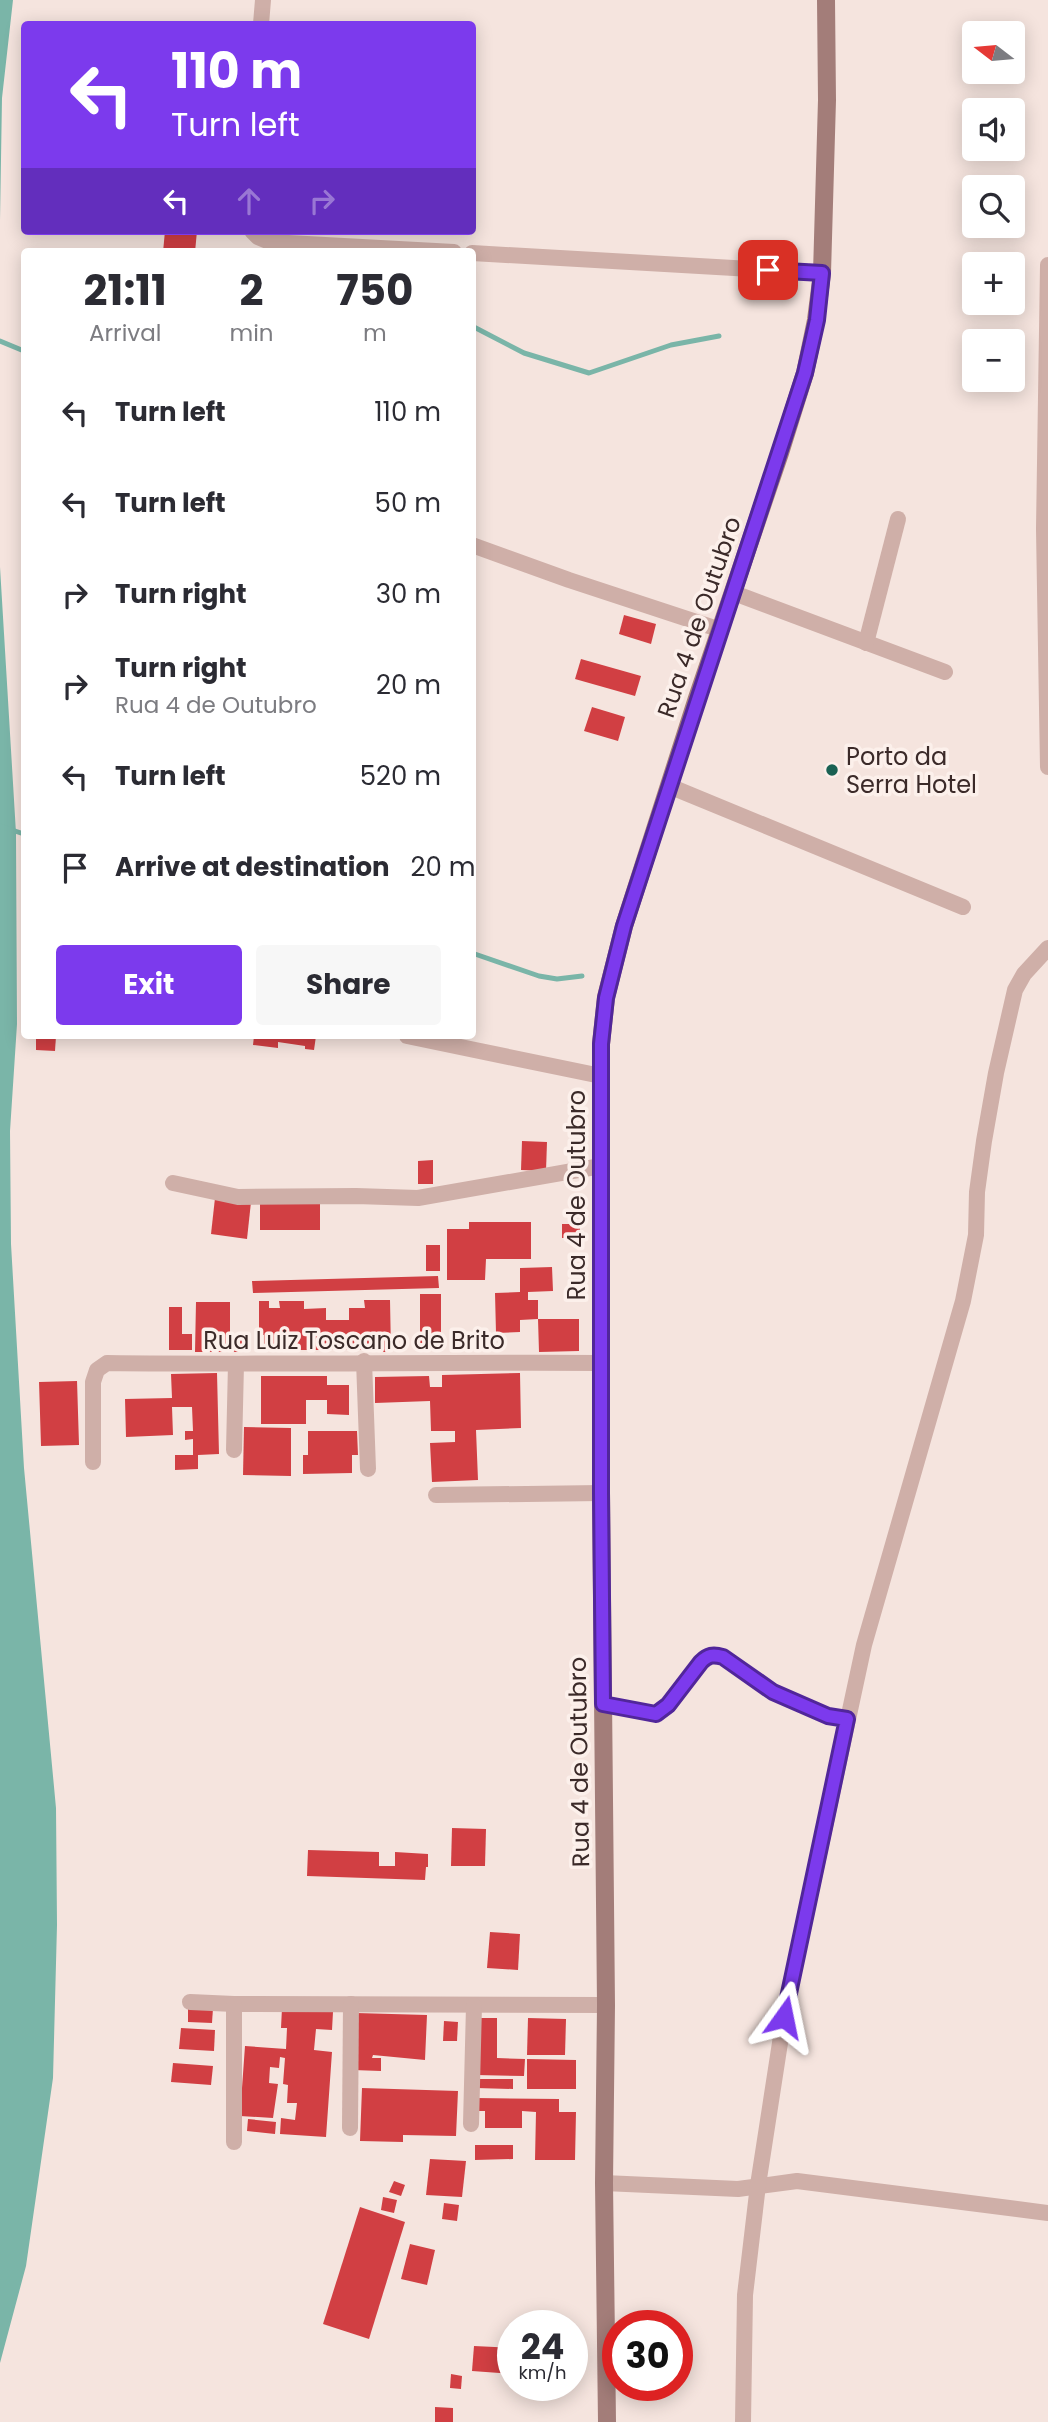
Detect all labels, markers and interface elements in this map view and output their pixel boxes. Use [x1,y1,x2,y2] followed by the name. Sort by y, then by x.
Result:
[962,21,1026,84] north arrow
[962,21,1025,392] map controls
[171,37,302,105] text: 110 m
[56,49,147,140] icon: left
[962,98,1025,161] button: sound
[171,102,300,147] text: Turn left
[962,175,1025,238] button: search
[157,182,195,220] icon: left
[230,182,268,220] icon: ahead
[303,182,341,220] icon: right
[738,240,798,300] pin
[749,251,787,289] icon: arrive
[962,252,1025,315] button: +
[84,261,167,320] text: 21:11
[240,261,264,320] text: 2
[336,261,413,320] text: 750
[89,317,161,349] text: Arrival
[230,317,274,349] text: min
[363,317,387,349] text: m
[962,329,1025,392] button: −
[56,394,94,432] icon: left
[115,394,226,430] text: Turn left
[374,394,441,430] text: 110 m
[56,485,94,523] icon: left
[115,485,226,521] text: Turn left
[375,485,441,521] text: 50 m
[649,512,749,722] street label: Rua 4 de Outubro
[56,576,94,614] icon: right
[115,576,247,612] text: Turn right
[376,576,441,612] text: 30 m
[115,650,247,686] text: Turn right
[56,667,94,705] icon: right
[376,667,441,703] text: 20 m
[115,689,317,721] text: Rua 4 de Outubro
[846,740,977,801] place label: Porto da Serra Hotel
[56,758,94,796] icon: left
[115,758,226,794] text: Turn left
[360,758,441,794] text: 520 m
[824,762,840,778] marker: Porto da Serra Hotel
[56,849,94,887] icon: arrive
[115,849,390,885] text: Arrive at destination
[411,849,476,885] text: 20 m
[56,945,242,1025] button: Exit
[256,945,441,1025] button: Share
[560,1090,593,1300] street label: Rua 4 de Outubro
[203,1324,505,1357] street label: Rua Luiz Toscano de Brito
[561,1656,597,1868] street label: Rua 4 de Outubro
[747,1980,821,2054] position arrow
[602,2310,693,2401] speed limit sign: 30
[521,2322,564,2371] text: 24
[519,2360,566,2385] text: km/h

